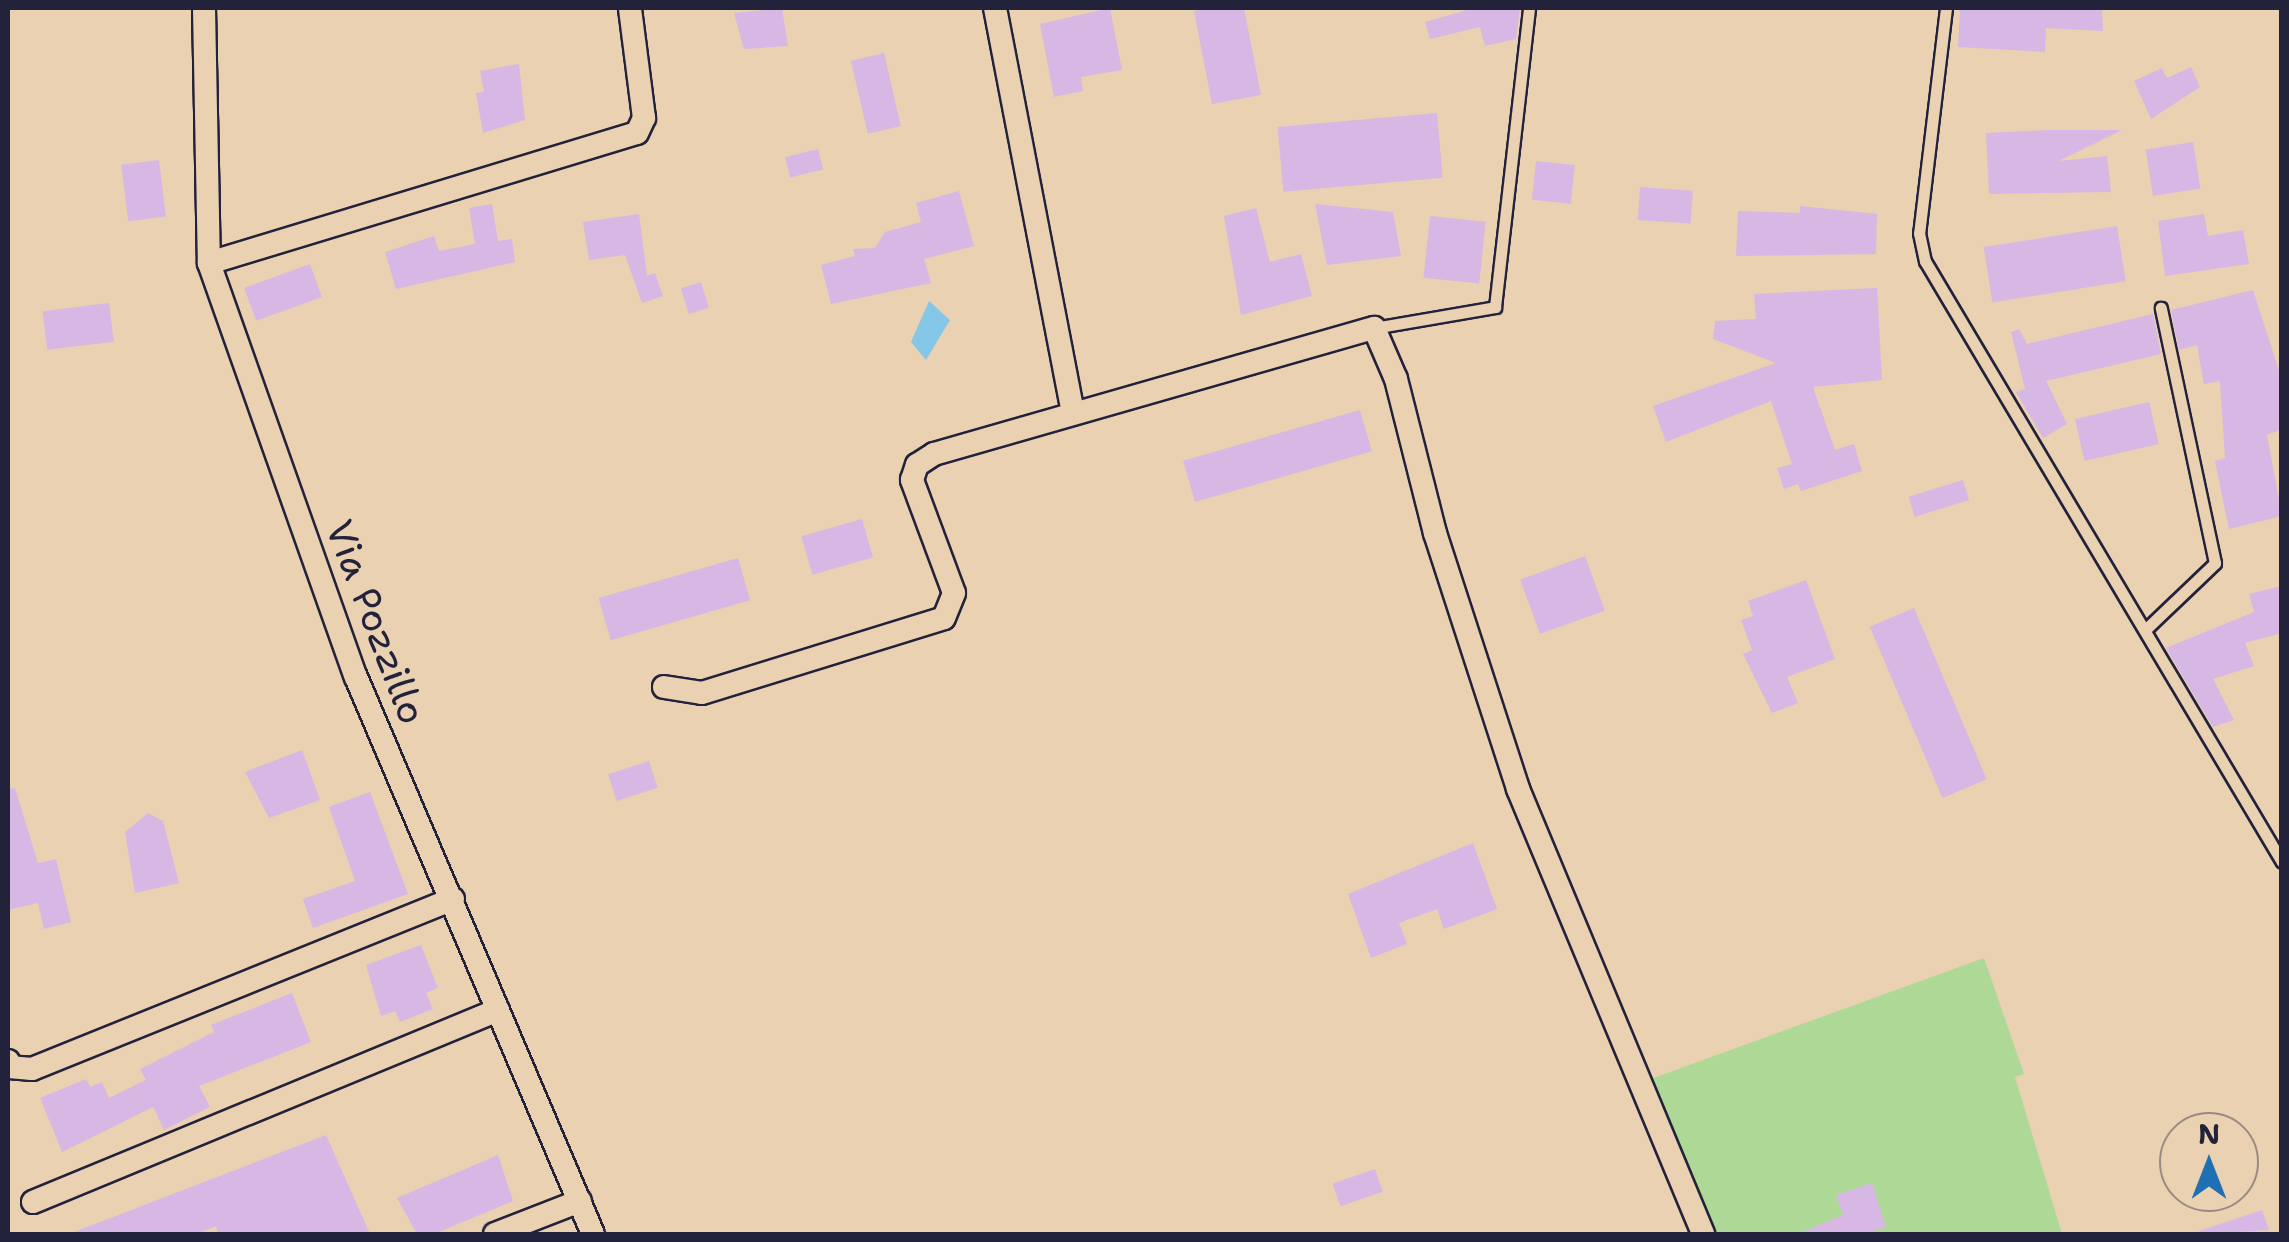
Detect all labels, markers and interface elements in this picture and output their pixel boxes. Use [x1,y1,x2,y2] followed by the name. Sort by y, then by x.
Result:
[316,514,436,730] street label: Via Pozzillo
[2159,1112,2259,1212] north arrow
[2198,1115,2220,1153] text: N

